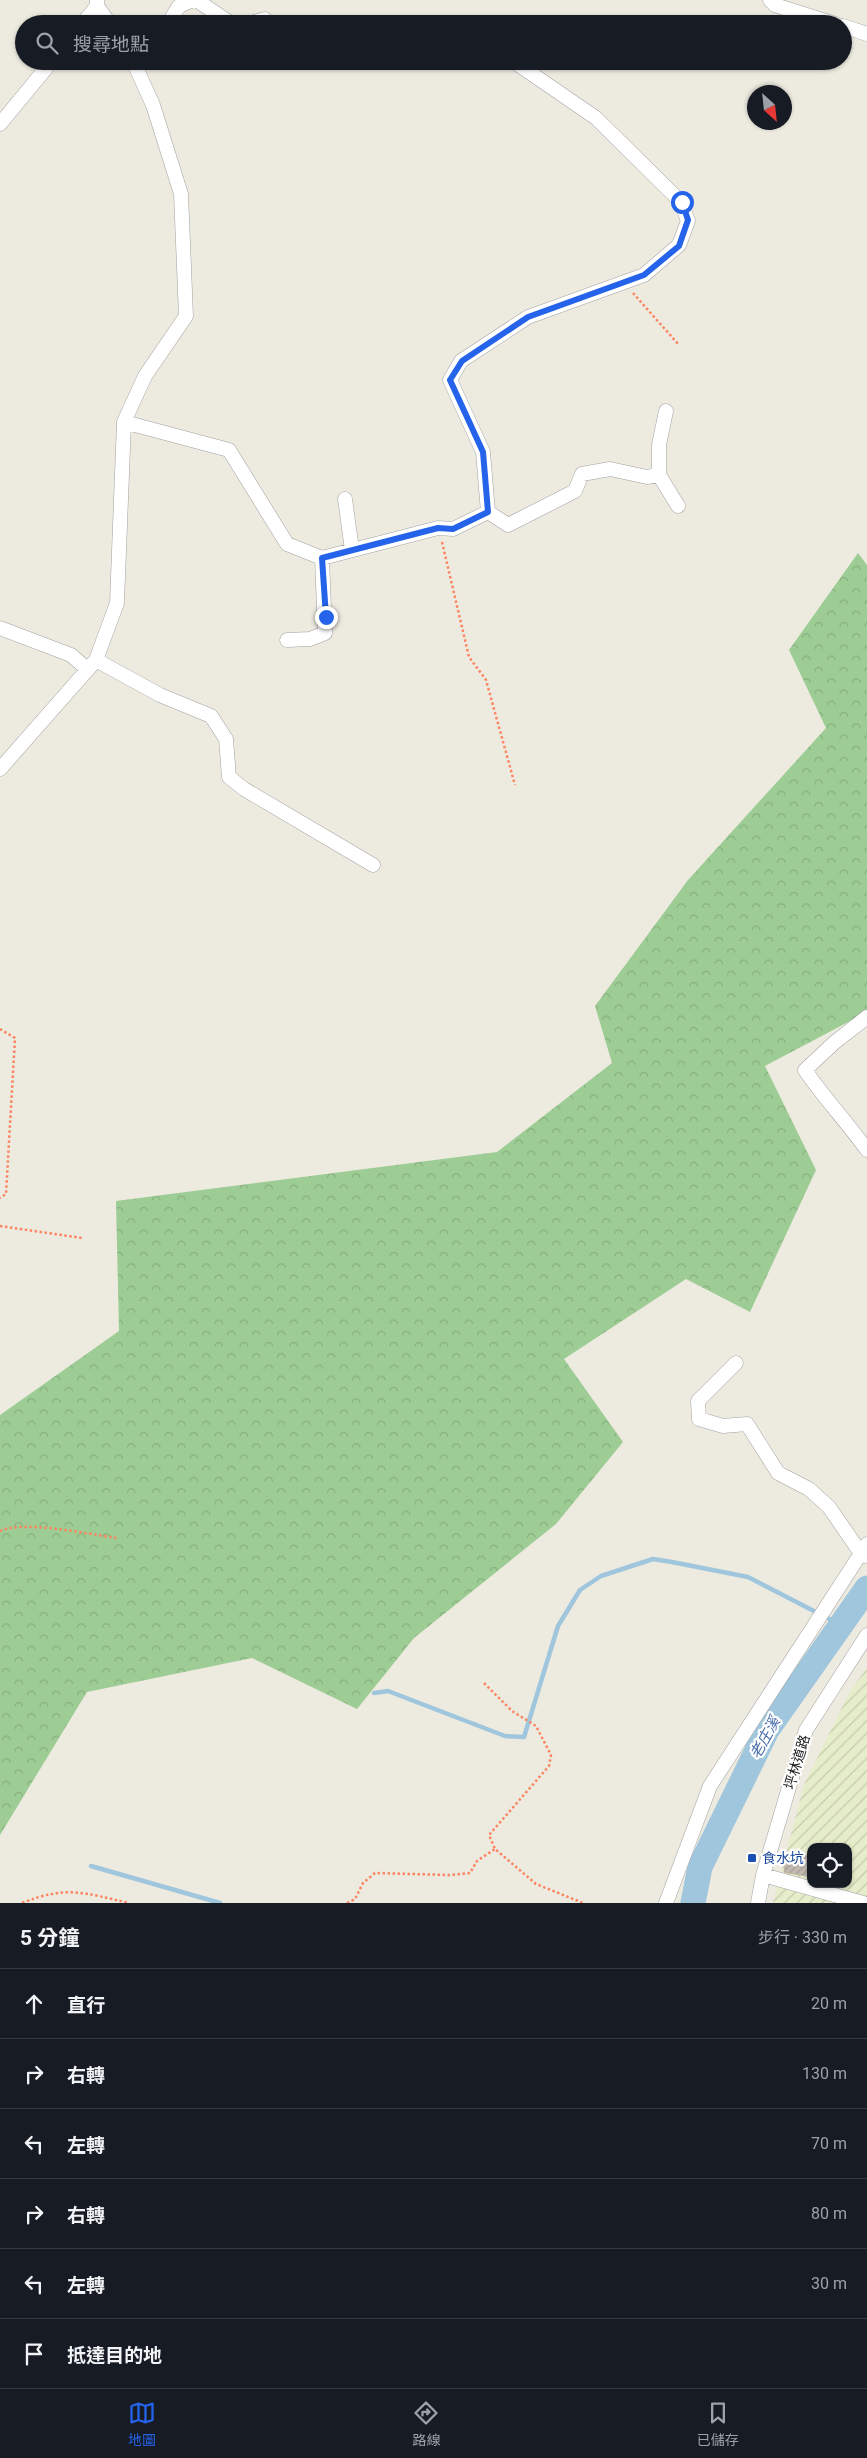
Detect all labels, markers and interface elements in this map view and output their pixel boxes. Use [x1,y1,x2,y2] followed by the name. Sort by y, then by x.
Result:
[15,15,852,70] search box
[33,29,61,57] icon: search
[73,33,149,56] text: 搜尋地點
[747,85,792,130] north arrow
[671,191,694,214] route start
[315,606,338,629] route end
[746,1712,785,1762] water label: 老庄溪
[781,1733,813,1791] street label: 坪林道路
[807,1843,852,1888] map controls
[807,1843,852,1888] button: locate
[762,1850,804,1866] place label: 食水坑
[746,1852,758,1864] marker: 食水坑
[20,1926,79,1950] text: 5 分鐘
[758,1928,847,1947] text: 步行 · 330 m
[20,1990,48,2018] icon: ahead
[67,1994,105,2017] text: 直行
[811,1994,847,2013] text: 20 m
[20,2060,48,2088] icon: right
[67,2064,105,2087] text: 右轉
[802,2064,847,2083] text: 130 m
[20,2130,48,2158] icon: left
[67,2134,105,2157] text: 左轉
[811,2134,847,2153] text: 70 m
[20,2200,48,2228] icon: right
[67,2204,105,2227] text: 右轉
[811,2204,847,2223] text: 80 m
[20,2270,48,2298] icon: left
[67,2274,105,2297] text: 左轉
[811,2274,847,2293] text: 30 m
[20,2340,48,2368] icon: arrive
[67,2344,162,2367] text: 抵達目的地
[128,2399,156,2449] tab: 地圖
[412,2399,440,2449] tab: 路線
[697,2399,739,2449] tab: 已儲存

